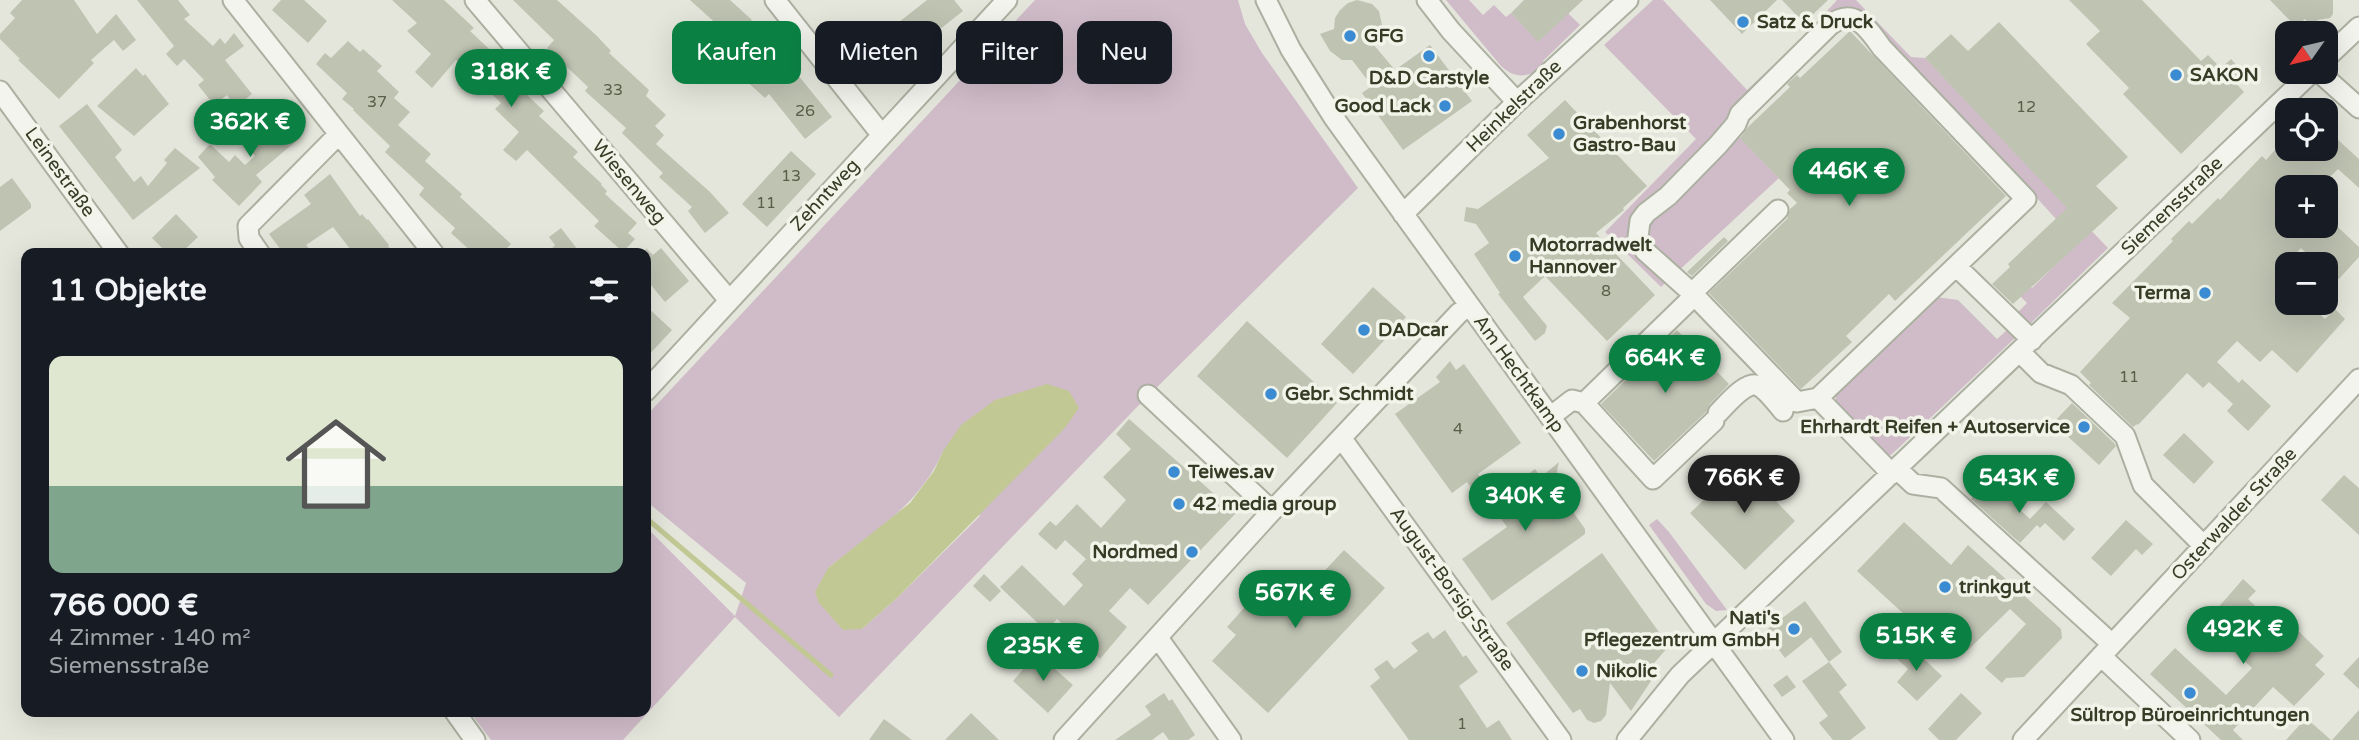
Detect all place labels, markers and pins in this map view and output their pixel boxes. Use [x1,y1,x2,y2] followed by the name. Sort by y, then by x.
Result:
[1757,11,1874,33] place label: Satz & Druck
[1735,14,1751,30] marker: Satz & Druck
[1364,25,1404,47] place label: GFG
[1342,28,1358,44] marker: GFG
[1421,48,1437,64] marker: D&D Carstyle
[454,50,568,109] pin: 318K €
[2190,64,2259,86] place label: SAKON
[1369,67,1489,90] place label: D&D Carstyle
[2168,67,2184,83] marker: SAKON
[1334,95,1432,117] place label: Good Lack
[1437,98,1453,114] marker: Good Lack
[193,100,307,159] pin: 362K €
[1573,112,1687,156] place label: Grabenhorst Gastro-Bau
[1551,126,1567,142] marker: Grabenhorst Gastro-Bau
[1792,148,1906,208] pin: 446K €
[1529,234,1653,278] place label: Motorradwelt Hannover
[1507,248,1523,264] marker: Motorradwelt Hannover
[2133,282,2191,304] place label: Terma
[2197,285,2213,301] marker: Terma
[1378,319,1449,341] place label: DADcar
[1356,322,1372,338] marker: DADcar
[1608,336,1722,395] pin: 664K €
[1285,383,1414,405] place label: Gebr. Schmidt
[1263,386,1279,402] marker: Gebr. Schmidt
[1800,416,2070,438] place label: Ehrhardt Reifen + Autoservice
[2076,419,2092,435] marker: Ehrhardt Reifen + Autoservice
[1687,456,1801,515] pin: 766K €
[1962,456,2076,515] pin: 543K €
[1187,461,1274,483] place label: Teiwes.av
[1166,464,1182,480] marker: Teiwes.av
[1468,474,1582,533] pin: 340K €
[1193,493,1336,516] place label: 42 media group
[1171,496,1187,512] marker: 42 media group
[1092,541,1178,563] place label: Nordmed
[1184,544,1200,560] marker: Nordmed
[1238,570,1352,630] pin: 567K €
[1959,576,2032,599] place label: trinkgut
[1937,579,1953,595] marker: trinkgut
[2186,606,2300,666] pin: 492K €
[1584,607,1780,652] place label: Nati's Pflegezentrum GmbH
[1859,614,1973,673] pin: 515K €
[1786,621,1802,637] marker: Nati's Pflegezentrum GmbH
[986,624,1100,683] pin: 235K €
[1596,660,1657,682] place label: Nikolic
[1574,663,1590,679] marker: Nikolic
[2182,685,2198,701] marker: Sültrop Büroeinrichtungen
[2071,704,2309,727] place label: Sültrop Büroeinrichtungen

